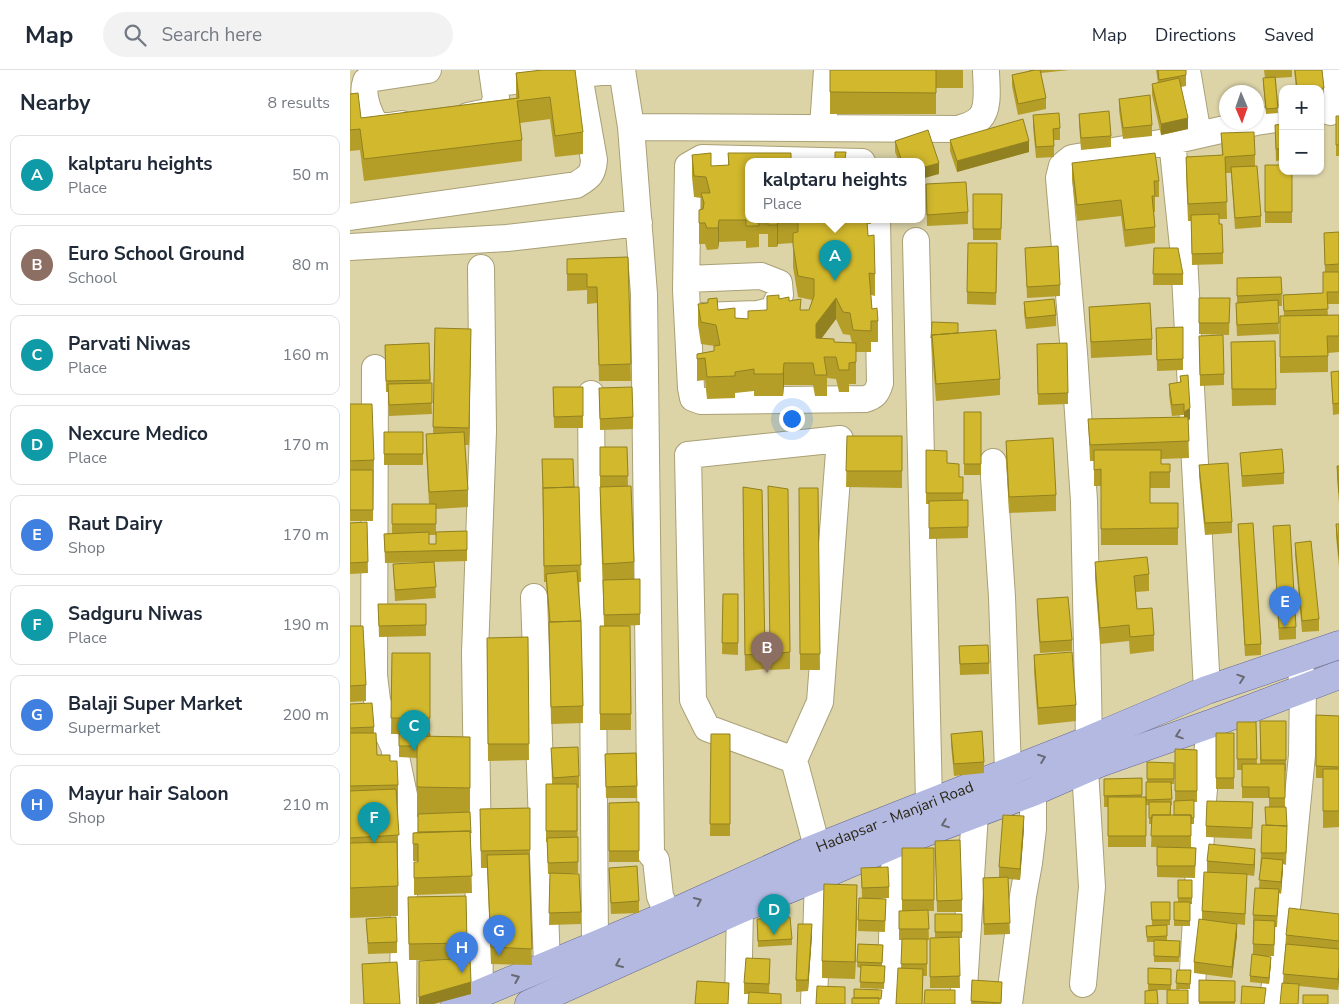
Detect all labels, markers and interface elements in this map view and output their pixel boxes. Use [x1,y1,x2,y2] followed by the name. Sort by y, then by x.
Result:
[103,12,453,57] search box
[25,19,73,51] text: Map
[121,21,149,49] icon: search
[161,22,262,48] text: Search here
[1092,23,1127,47] text: Map
[1155,23,1236,47] text: Directions
[1264,23,1314,47] text: Saved
[1219,85,1264,130] north arrow
[1279,85,1324,175] map controls
[1279,85,1324,130] button: +
[20,89,90,117] text: Nearby
[268,92,330,114] text: 8 results
[1279,130,1324,175] button: −
[68,151,213,177] text: kalptaru heights
[745,158,925,223] popup
[31,164,43,186] text: A
[292,164,329,186] text: 50 m
[763,167,907,193] text: kalptaru heights
[68,177,107,199] text: Place
[763,193,802,215] text: Place
[819,240,851,281] pin: A
[68,241,245,267] text: Euro School Ground
[31,254,43,276] text: B
[292,254,329,276] text: 80 m
[68,267,117,289] text: School
[68,331,191,357] text: Parvati Niwas
[32,344,42,366] text: C
[282,344,329,366] text: 160 m
[68,357,107,379] text: Place
[779,406,805,432] your location
[68,421,208,447] text: Nexcure Medico
[31,434,43,456] text: D
[282,434,329,456] text: 170 m
[68,447,107,469] text: Place
[68,511,163,537] text: Raut Dairy
[32,524,42,546] text: E
[282,524,329,546] text: 170 m
[68,537,105,559] text: Shop
[1269,586,1301,627] pin: E
[68,601,203,627] text: Sadguru Niwas
[33,614,42,636] text: F
[282,614,329,636] text: 190 m
[68,627,107,649] text: Place
[751,632,783,673] pin: B
[1237,674,1245,684] one-way arrow
[68,691,242,717] text: Balaji Super Market
[31,704,43,726] text: G
[282,704,329,726] text: 200 m
[398,710,430,751] pin: C
[68,717,160,739] text: Supermarket
[1175,729,1183,739] one-way arrow
[1037,754,1046,764] one-way arrow
[813,777,977,857] street label: Hadapsar - Manjari Road
[68,781,229,807] text: Mayur hair Saloon
[31,794,43,816] text: H
[282,794,329,816] text: 210 m
[358,802,390,843] pin: F
[68,807,105,829] text: Shop
[942,818,950,828] one-way arrow
[758,894,790,935] pin: D
[693,896,702,907] one-way arrow
[483,915,515,956] pin: G
[446,932,478,973] pin: H
[615,958,624,968] one-way arrow
[511,974,520,985] one-way arrow

